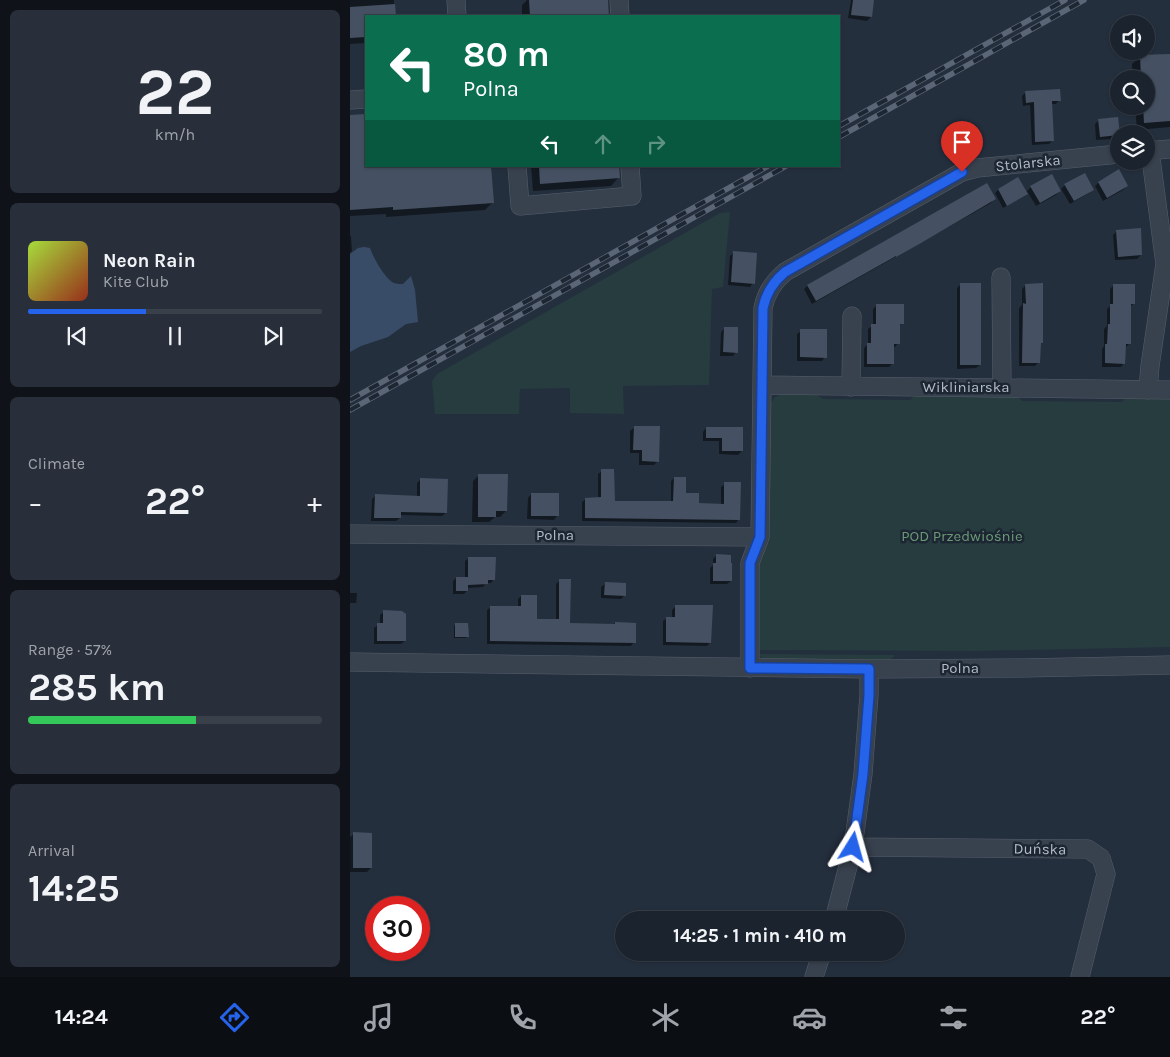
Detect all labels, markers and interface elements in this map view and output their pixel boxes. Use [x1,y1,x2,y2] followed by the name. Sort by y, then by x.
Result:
[1110,15,1155,170] map controls
[1110,15,1155,60] button: sound
[463,34,550,75] text: 80 m
[380,35,445,100] icon: left
[136,54,214,130] text: 22
[1110,70,1155,115] button: search
[463,76,519,102] text: Polna
[941,121,983,172] pin
[155,125,195,144] text: km/h
[1110,125,1155,170] button: layers
[948,128,976,156] icon: arrive
[536,130,564,158] icon: left
[589,130,617,158] icon: ahead
[642,130,670,158] icon: right
[995,151,1061,175] street label: Stolarska
[103,250,196,272] text: Neon Rain
[103,272,169,291] text: Kite Club
[63,322,91,350] icon: previous
[161,322,189,350] icon: pause
[259,322,287,350] icon: next
[923,378,1009,396] street label: Wikliniarska
[28,454,85,473] text: Climate
[145,479,205,524] text: 22°
[28,486,43,519] text: −
[307,486,322,519] text: +
[536,526,574,544] street label: Polna
[901,527,1023,545] park label: POD Przedwiośnie
[28,640,112,659] text: Range · 57%
[941,659,979,677] street label: Polna
[28,665,166,710] text: 285 km
[826,820,878,872] position arrow
[1014,840,1066,858] street label: Duńska
[28,841,75,860] text: Arrival
[28,866,120,911] text: 14:25
[365,896,430,961] speed limit sign: 30
[673,925,847,947] text: 14:25 · 1 min · 410 m
[217,1000,252,1035] icon: directions
[361,1000,396,1035] icon: music
[505,1000,540,1035] icon: phone
[648,1000,683,1035] icon: climate
[792,1000,827,1035] icon: car
[936,1000,971,1035] icon: filters
[54,1004,108,1030] text: 14:24
[1080,1004,1115,1030] text: 22°

